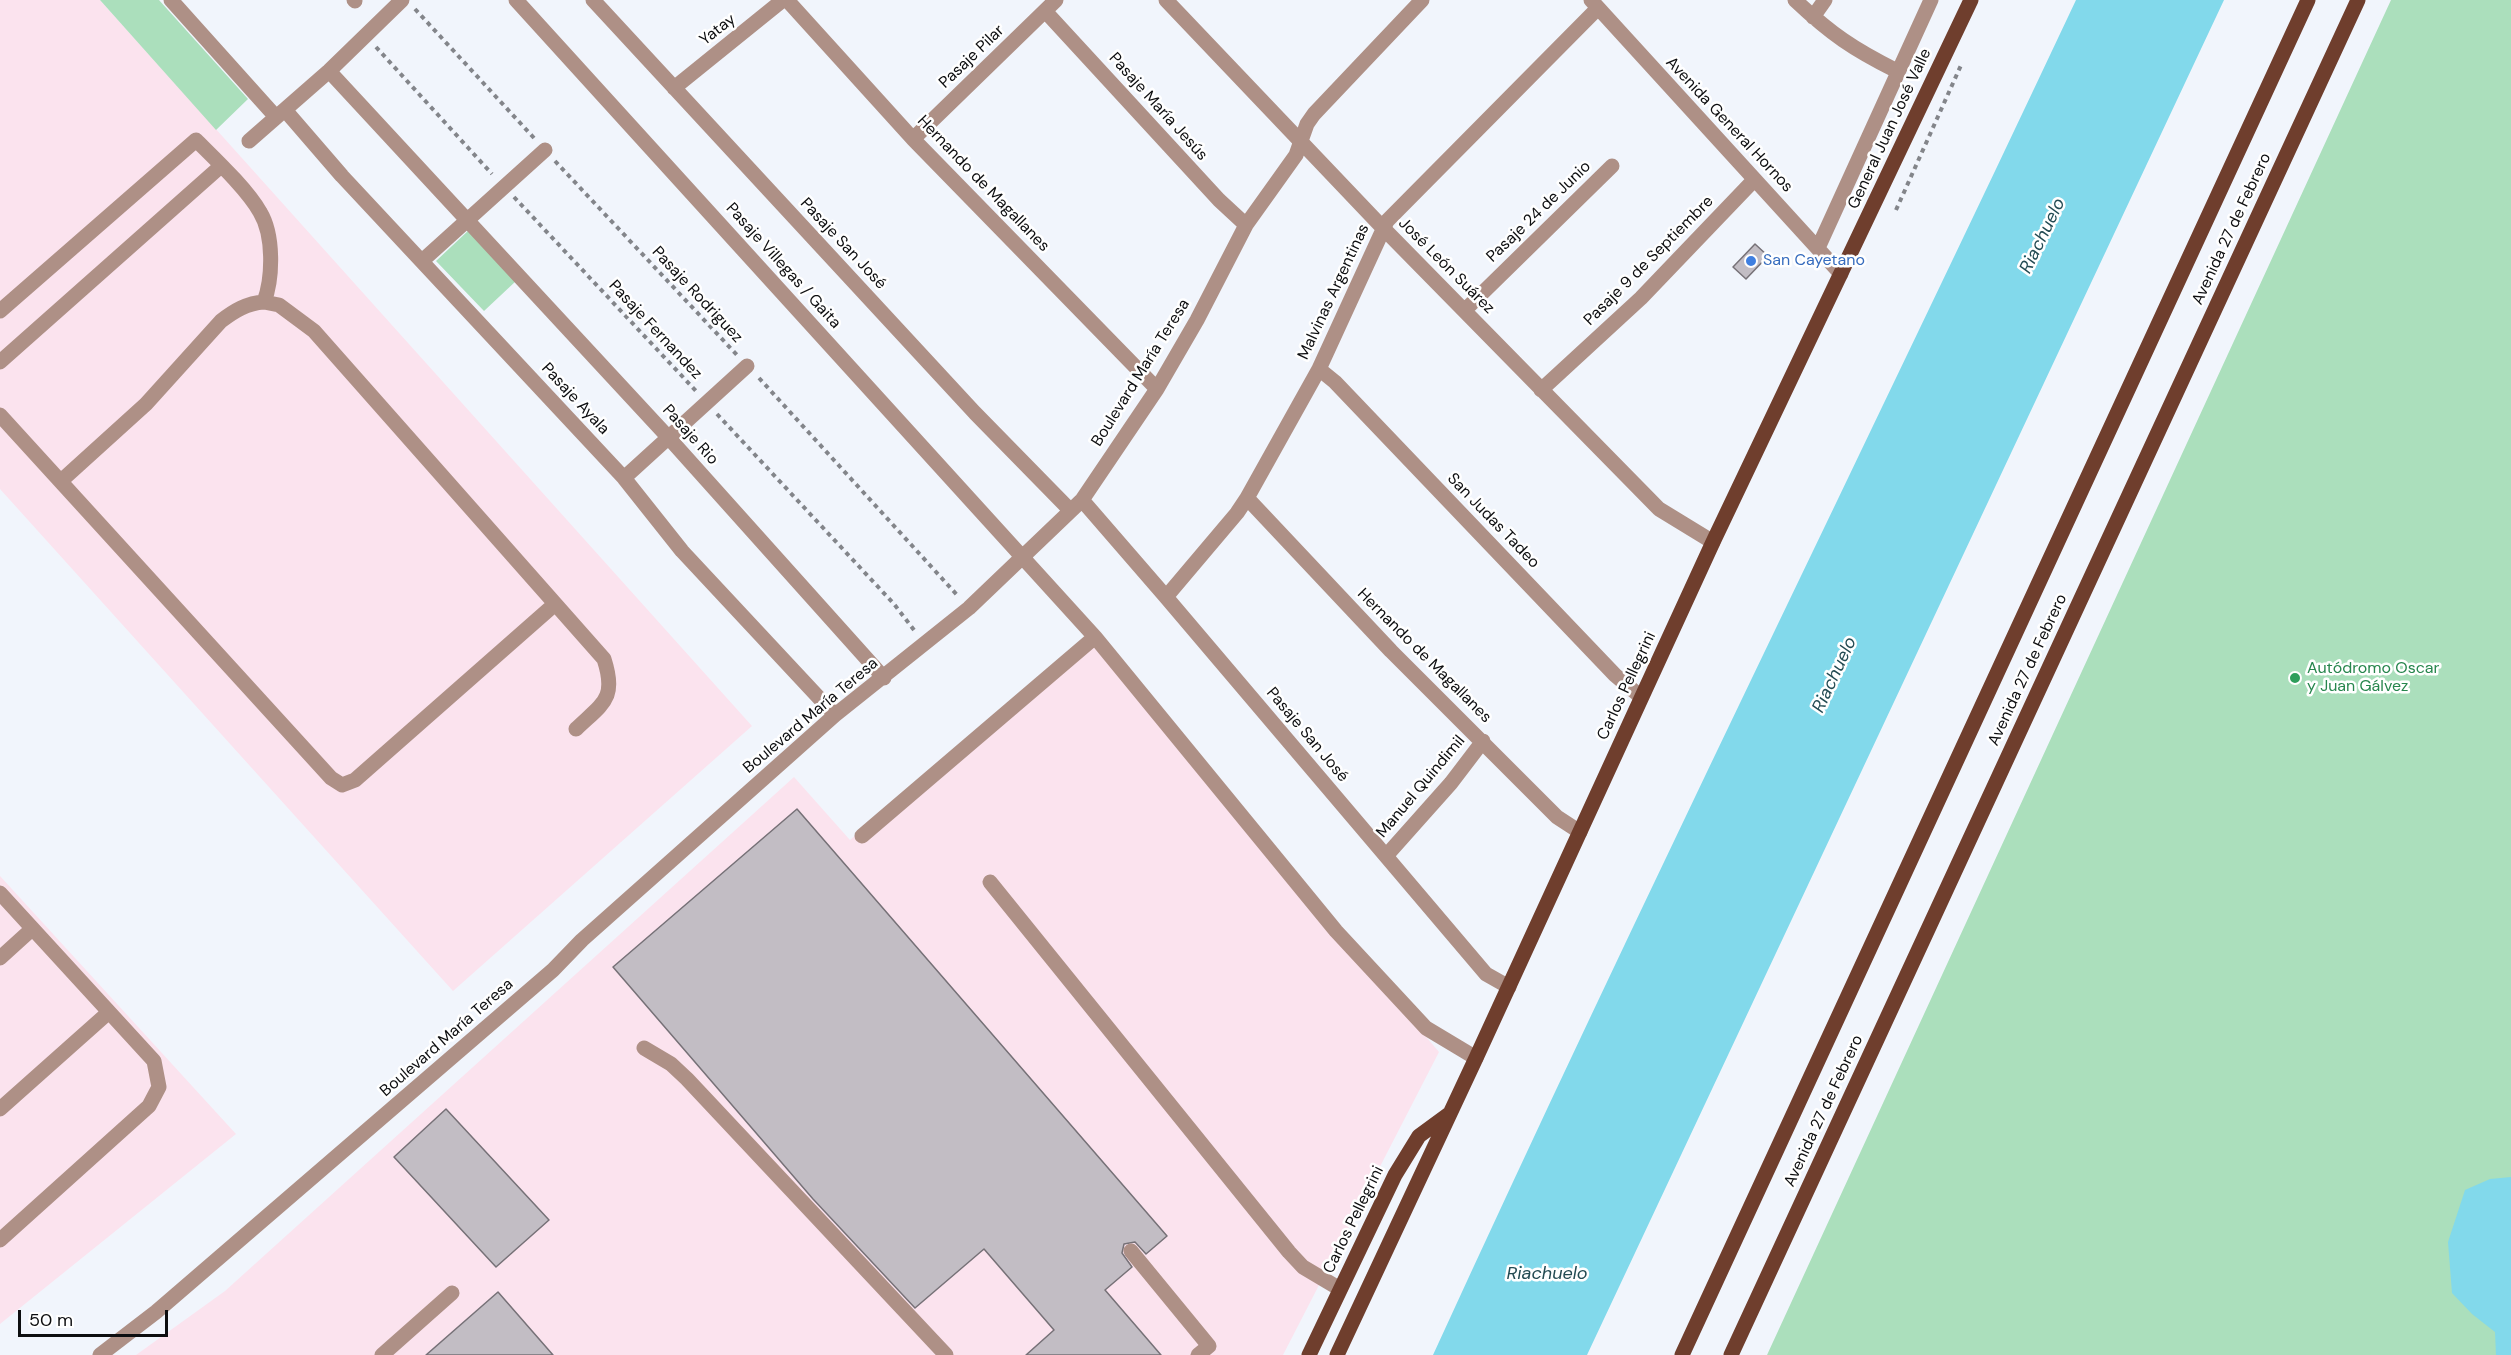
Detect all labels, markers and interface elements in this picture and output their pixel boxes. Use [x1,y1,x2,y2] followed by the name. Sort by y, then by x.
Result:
[696,10,740,50] street label: Yatay
[936,21,1008,93] street label: Pasaje Pilar
[1844,46,1936,212] street label: General Juan José Valle
[1105,49,1211,165] street label: Pasaje María Jesús
[1661,53,1797,197] street label: Avenida General Hornos
[913,112,1053,256] street label: Hernando de Magallanes
[2188,150,2276,308] street label: Avenida 27 de Febrero
[1483,157,1595,267] street label: Pasaje 24 de Junio
[1580,192,1718,330] street label: Pasaje 9 de Septiembre
[796,194,890,294] street label: Pasaje San José
[2016,195,2070,277] water label: Riachuelo
[722,199,844,333] street label: Pasaje Villegas / Gaita
[1394,214,1498,318] street label: José León Suárez
[1294,221,1374,363] street label: Malvinas Argentinas
[648,243,746,347] street label: Pasaje Rodriguez
[1763,251,1865,271] place label: San Cayetano
[1744,254,1758,268] marker: San Cayetano
[604,277,706,383] street label: Pasaje Fernandez
[1088,296,1194,450] street label: Boulevard María Teresa
[537,359,613,439] street label: Pasaje Ayala
[658,401,722,469] street label: Pasaje Rio
[1443,469,1543,573] street label: San Judas Tadeo
[1353,585,1495,727] street label: Hernando de Magallanes
[1984,591,2072,749] street label: Avenida 27 de Febrero
[1594,629,1660,743] street label: Carlos Pellegrini
[1808,634,1862,716] water label: Riachuelo
[740,654,882,778] street label: Boulevard María Teresa
[2307,659,2439,697] place label: Autódromo Oscar y Juan Gálvez
[2288,671,2302,685] marker: Autódromo Oscar y Juan Gálvez
[1262,684,1352,786] street label: Pasaje San José
[1373,732,1469,842] street label: Manuel Quindimil
[377,975,517,1101] street label: Boulevard María Teresa
[1780,1032,1868,1190] street label: Avenida 27 de Febrero
[1320,1163,1388,1277] street label: Carlos Pellegrini
[1506,1263,1588,1285] water label: Riachuelo
[21,1298,171,1336] scale bar
[29,1308,73,1332] text: 50 m

